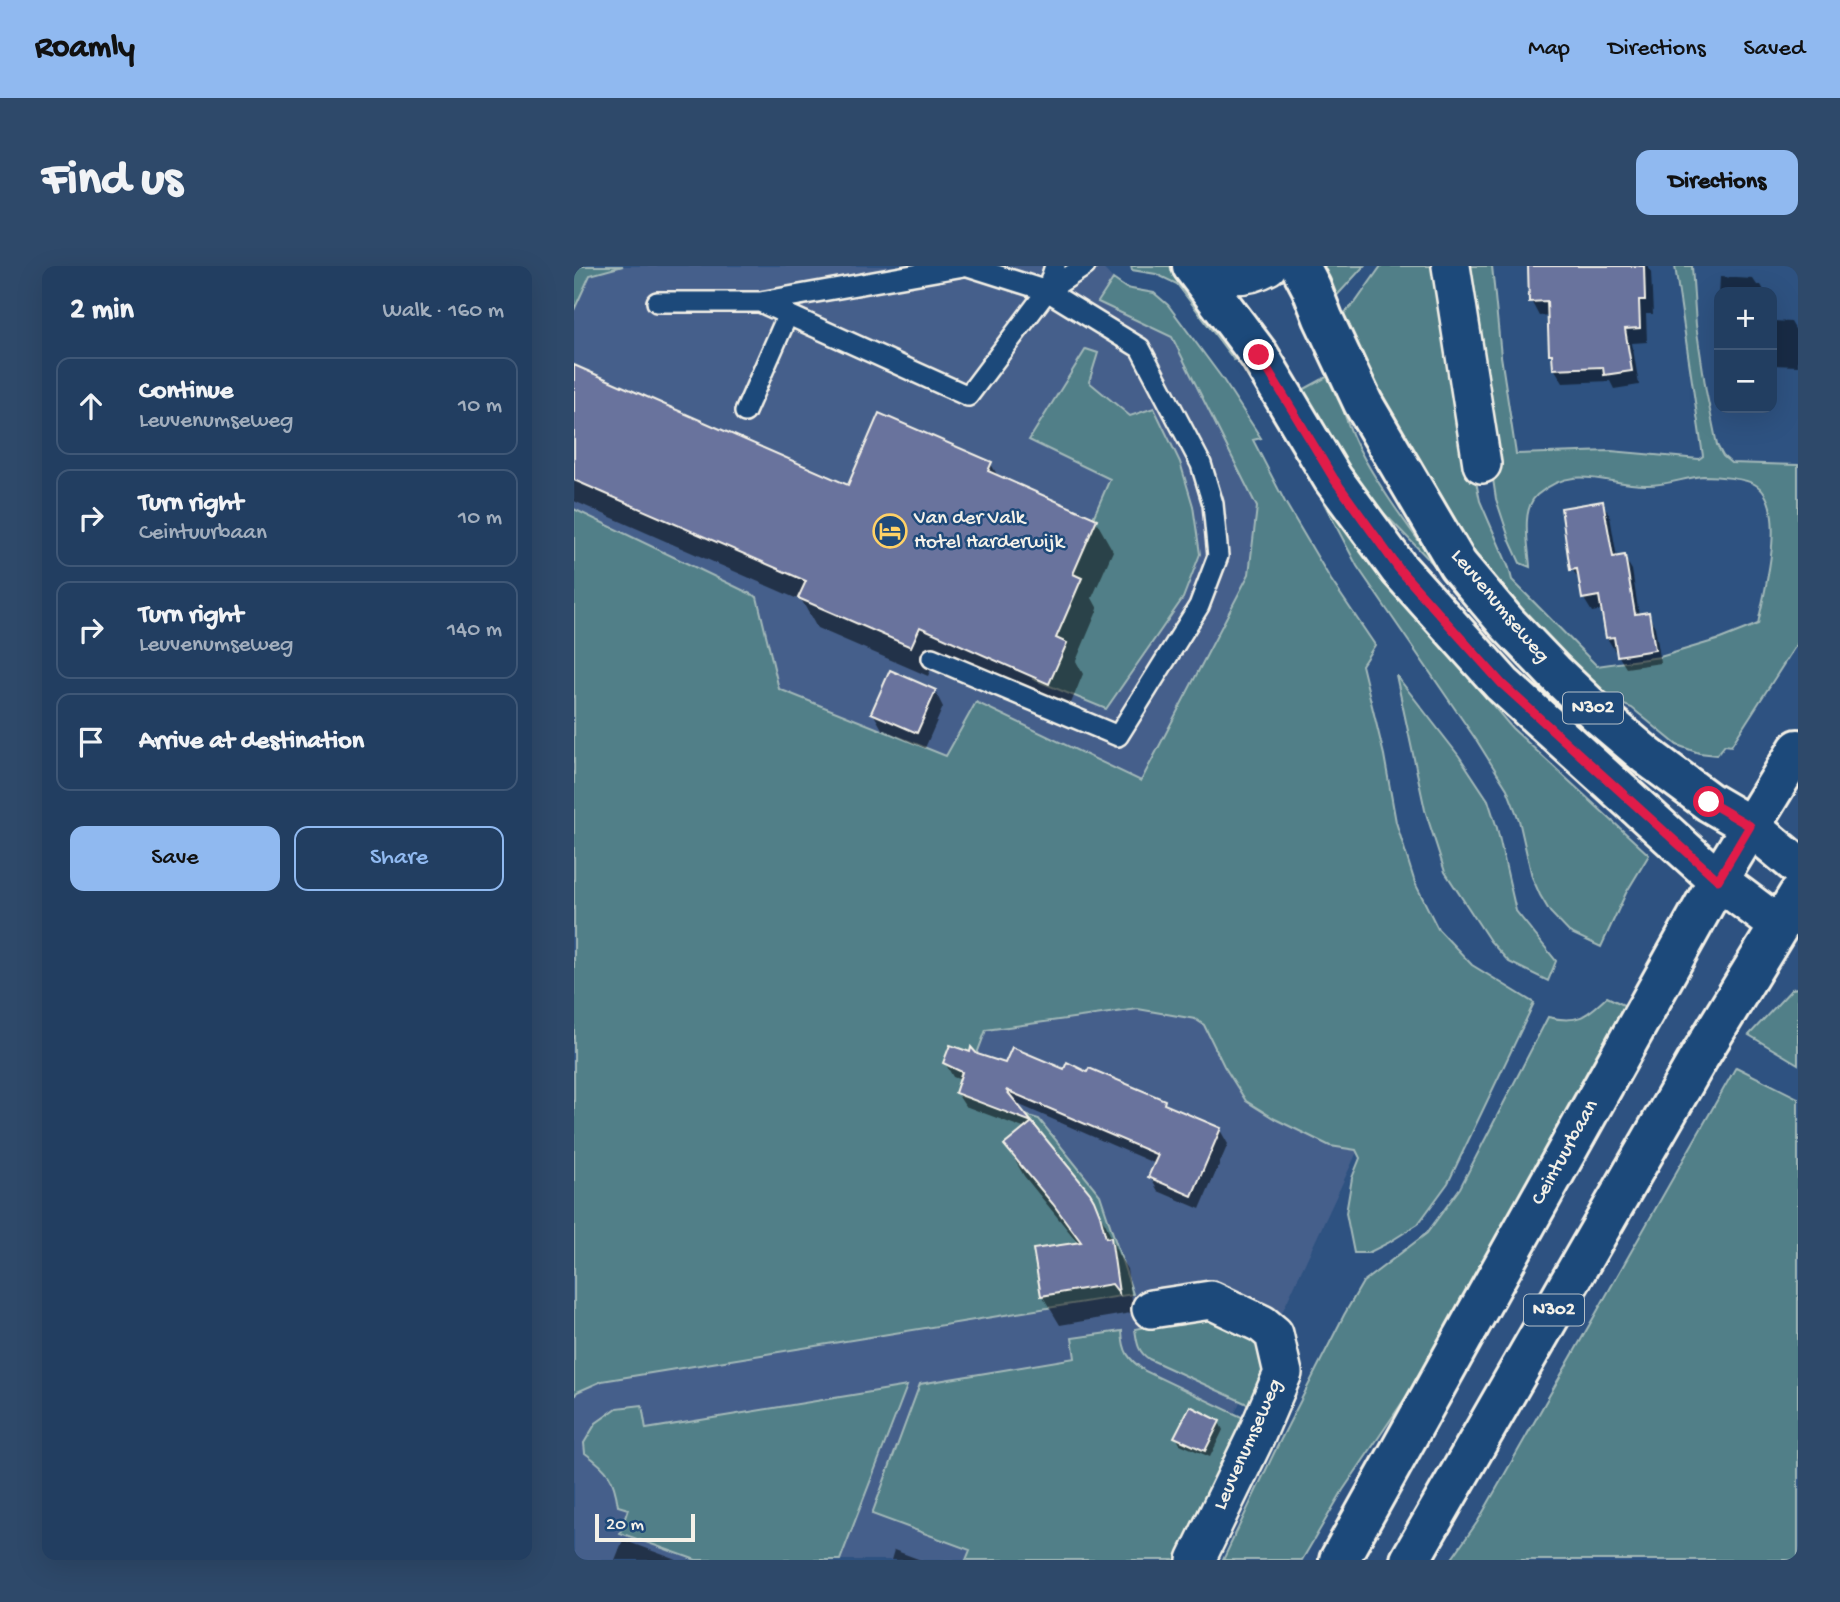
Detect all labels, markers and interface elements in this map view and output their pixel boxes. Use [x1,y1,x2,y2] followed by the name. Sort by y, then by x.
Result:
[35,30,135,68] text: Roamly
[1528,35,1570,64] text: Map
[1608,35,1706,64] text: Directions
[1744,35,1805,64] text: Saved
[1636,150,1798,215] button: Directions
[42,153,182,211] text: Find us
[1714,287,1777,413] map controls
[1714,287,1777,350] button: +
[70,294,134,329] text: 2 min
[382,298,504,325] text: Walk · 160 m
[1243,339,1274,370] route end
[1714,350,1777,413] button: −
[139,377,233,408] text: Continue
[72,387,110,425] icon: ahead
[458,393,502,420] text: 10 m
[139,408,293,435] text: Leuvenumseweg
[139,489,243,520] text: Turn right
[72,499,110,537] icon: right
[458,505,502,532] text: 10 m
[913,507,1066,556] place label: Van der Valk Hotel Harderwijk
[871,512,909,550] hotel icon: Van der Valk Hotel Harderwijk
[139,520,267,547] text: Ceintuurbaan
[1444,545,1554,669] street label: Leuvenumseweg
[139,601,243,632] text: Turn right
[72,611,110,649] icon: right
[447,617,502,644] text: 140 m
[139,632,293,659] text: Leuvenumseweg
[1563,692,1623,724] road number: N302
[72,723,110,761] icon: arrive
[139,727,364,758] text: Arrive at destination
[1693,786,1724,817] route start
[70,826,280,891] button: Save
[294,826,504,891] button: Share
[1527,1096,1605,1210] street label: Ceintuurbaan
[1524,1294,1584,1326] road number: N302
[1209,1376,1289,1514] street label: Leuvenumseweg
[595,1511,695,1543] scale bar
[606,1514,644,1537] text: 20 m

